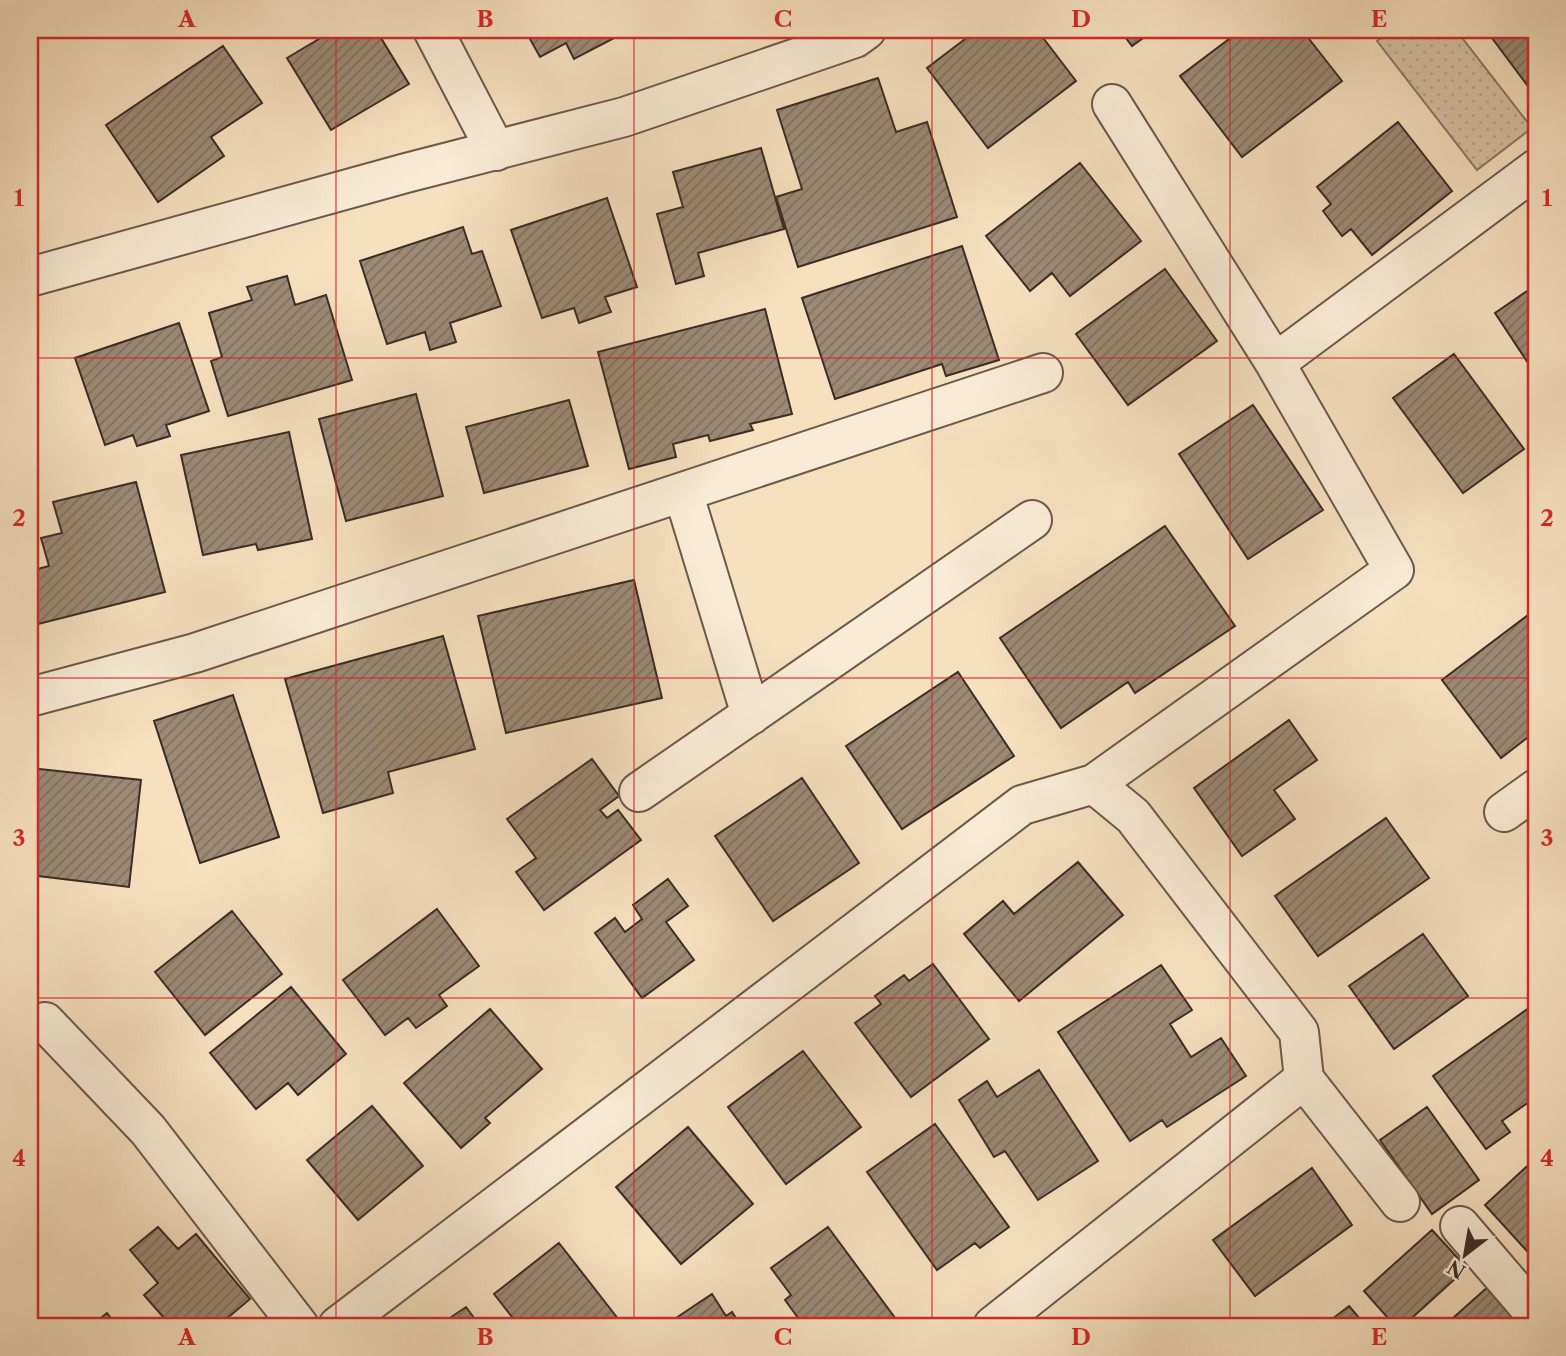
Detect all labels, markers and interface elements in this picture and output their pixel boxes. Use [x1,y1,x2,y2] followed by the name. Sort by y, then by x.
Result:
[177,5,197,33] text: A
[476,5,494,33] text: B
[774,5,792,33] text: C
[1071,5,1091,33] text: D
[1371,5,1387,33] text: E
[14,184,25,212] text: 1
[1542,184,1553,212] text: 1
[12,504,26,532] text: 2
[1540,504,1554,532] text: 2
[13,824,26,852] text: 3
[1541,824,1554,852] text: 3
[12,1144,26,1172] text: 4
[1540,1144,1554,1172] text: 4
[1430,1220,1500,1290] north arrow
[1444,1255,1470,1283] text: N
[177,1323,197,1351] text: A
[476,1323,494,1351] text: B
[774,1323,792,1351] text: C
[1071,1323,1091,1351] text: D
[1371,1323,1387,1351] text: E

